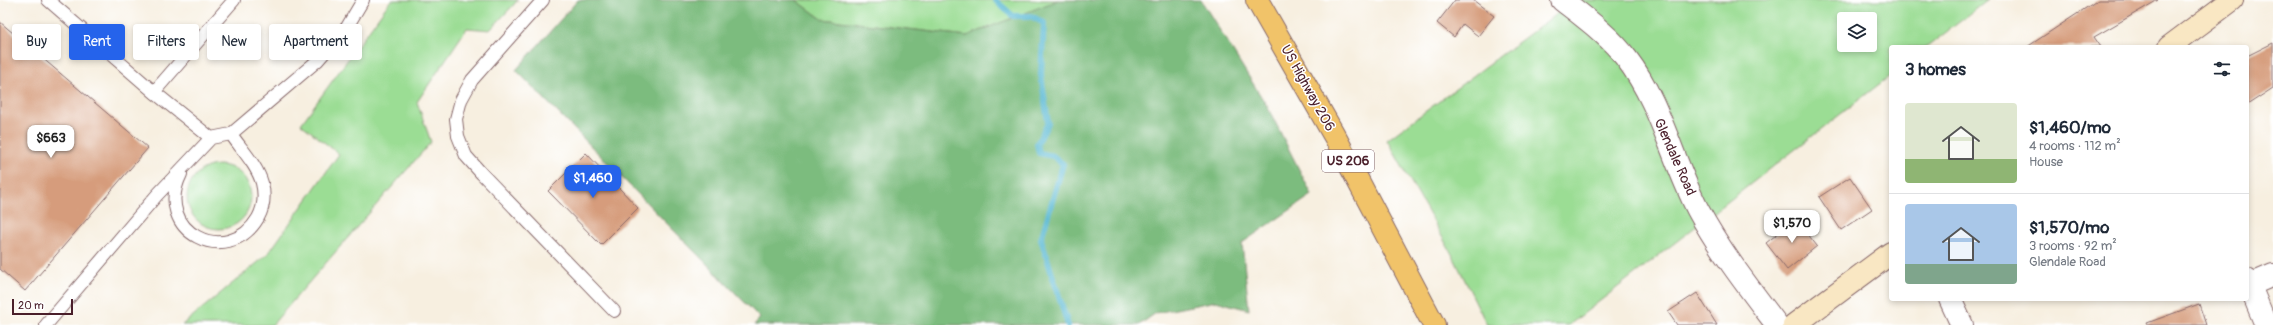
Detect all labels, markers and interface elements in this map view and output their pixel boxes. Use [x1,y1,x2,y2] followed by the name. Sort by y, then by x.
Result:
[1837,12,1877,52] map controls
[1837,12,1877,52] button: layers
[12,24,61,60] chip: Buy
[69,24,125,60] chip: Rent
[133,24,199,60] chip: Filters
[207,24,261,60] chip: New
[269,24,362,60] chip: Apartment
[1277,42,1339,134] street label: US Highway 206
[2211,58,2233,80] icon: filters
[1905,59,1966,80] text: 3 homes
[1650,116,1700,198] street label: Glendale Road
[2029,117,2111,138] text: $1,460/mo
[1937,119,1985,167] icon: home
[27,125,75,159] pin: $663
[36,130,66,146] text: $663
[2029,138,2121,154] text: 4 rooms · 112 m²
[1322,150,1374,172] road number: US 206
[2029,154,2063,170] text: House
[560,165,626,199] pin: $1,460
[573,170,613,186] text: $1,460
[1759,210,1825,244] pin: $1,570
[1773,215,1811,231] text: $1,570
[2029,217,2109,238] text: $1,570/mo
[1937,220,1985,268] icon: home
[2029,238,2117,254] text: 3 rooms · 92 m²
[2029,254,2106,270] text: Glendale Road
[12,297,73,316] scale bar
[18,299,44,312] text: 20 m

